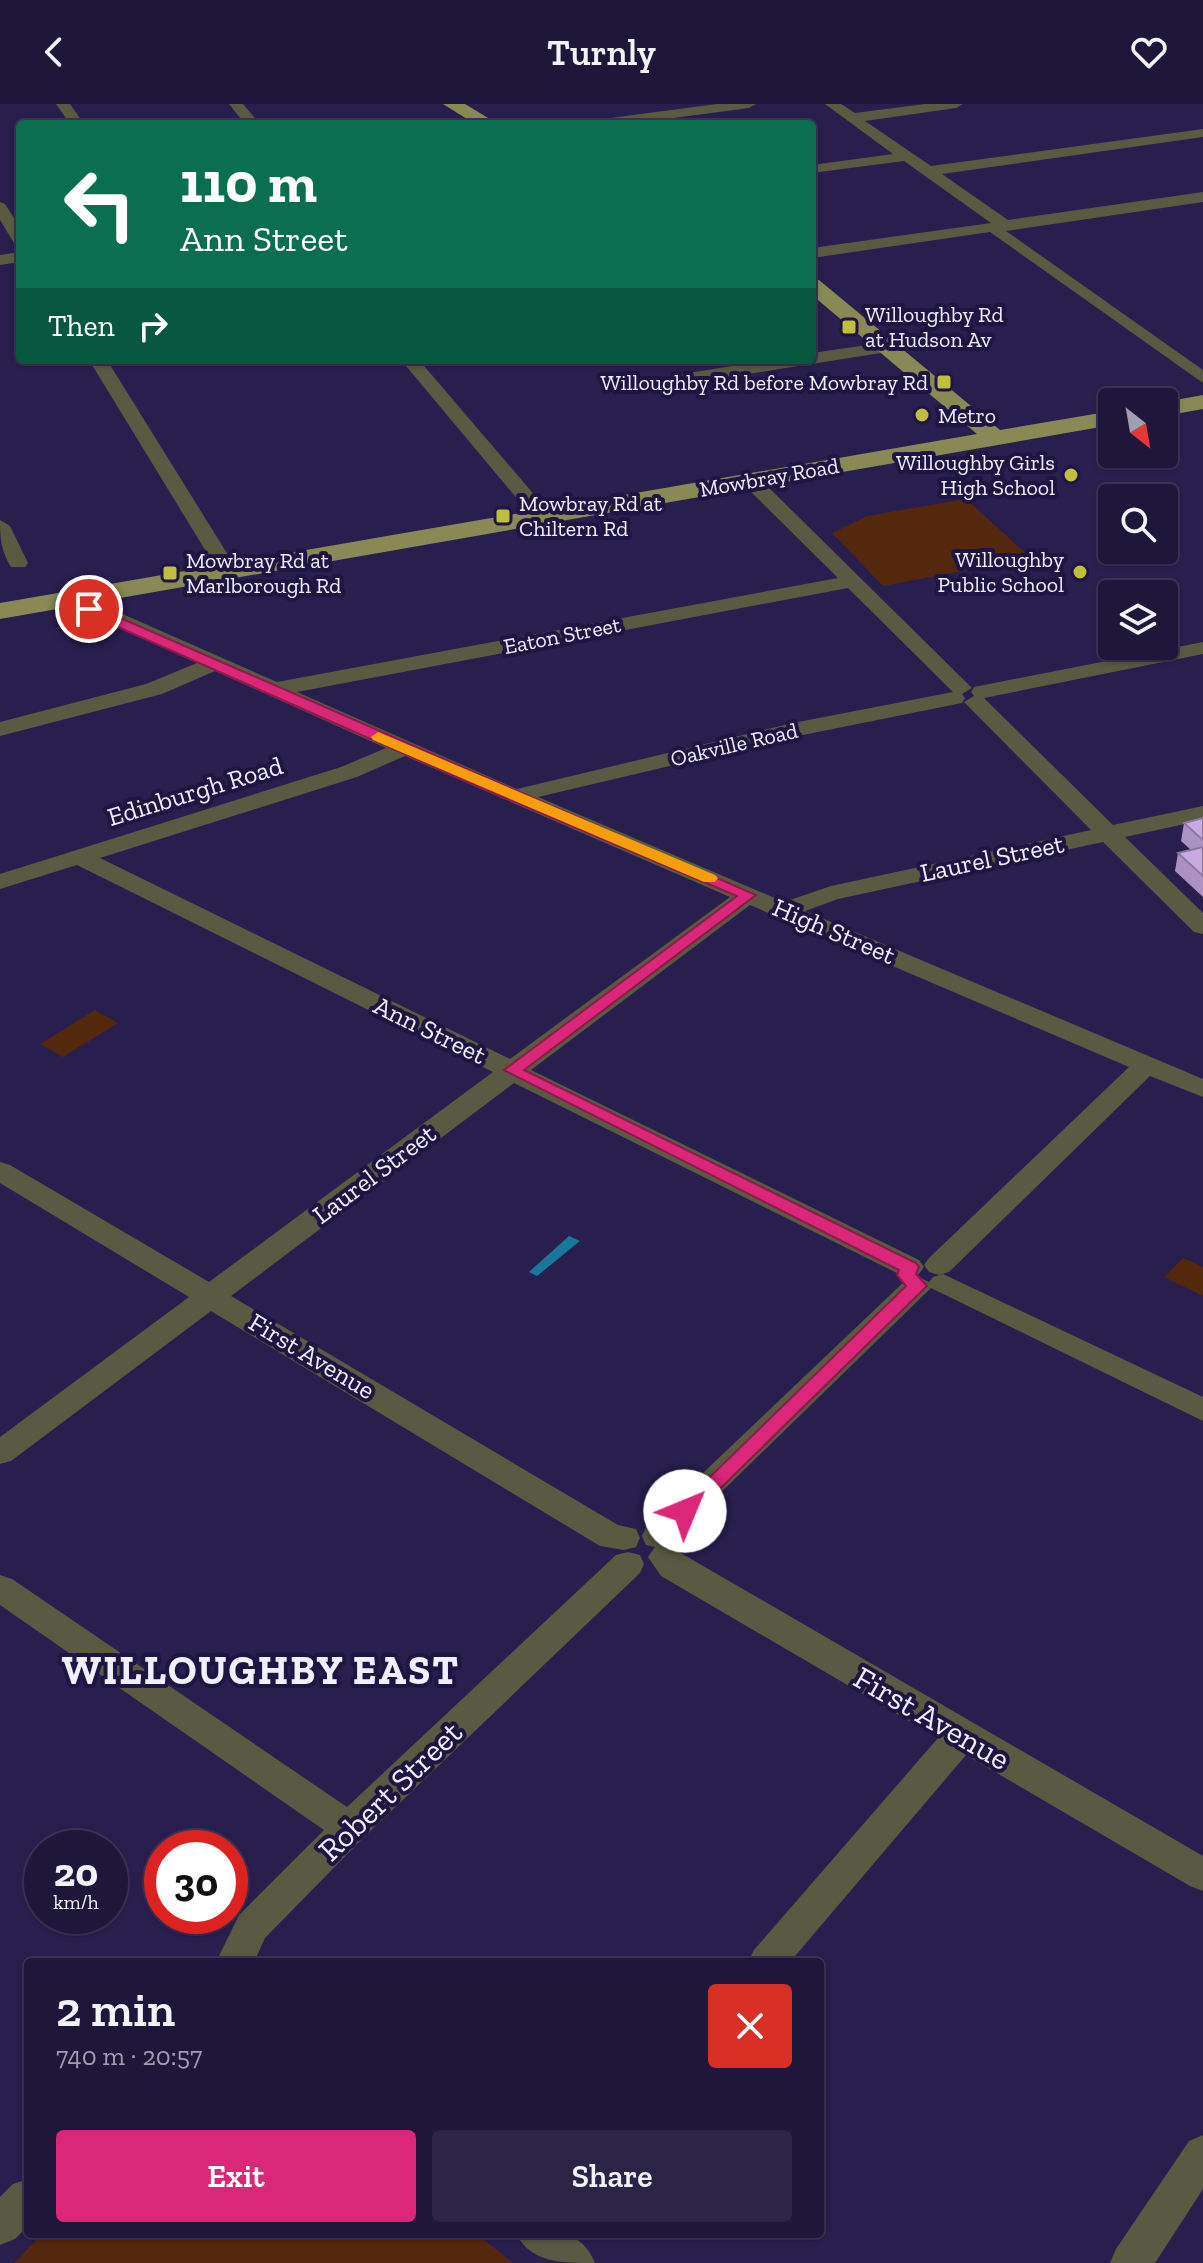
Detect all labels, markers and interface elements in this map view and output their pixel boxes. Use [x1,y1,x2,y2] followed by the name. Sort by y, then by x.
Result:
[32,30,76,74] icon: back
[1127,30,1171,74] icon: heart
[547,31,656,74] text: Turnly
[180,149,317,216] text: 110 m
[48,152,152,256] icon: left
[180,217,348,260] text: Ann Street
[865,301,1004,353] place label: Willoughby Rd at Hudson Av
[131,304,175,348] icon: right
[48,308,115,344] text: Then
[840,318,858,336] marker: Willoughby Rd at Hudson Av
[600,369,928,396] place label: Willoughby Rd before Mowbray Rd
[935,373,953,391] marker: Willoughby Rd before Mowbray Rd
[1098,388,1178,468] north arrow
[1098,388,1178,660] map controls
[938,402,996,429] place label: Metro
[913,406,931,424] marker: Metro
[896,449,1055,501] place label: Willoughby Girls High School
[697,452,841,503] street label: Mowbray Road
[1062,466,1080,484] marker: Willoughby Girls High School
[1098,484,1178,564] button: search
[519,490,663,542] place label: Mowbray Rd at Chiltern Rd
[494,507,512,525] marker: Mowbray Rd at Chiltern Rd
[937,546,1065,598] place label: Willoughby Public School
[186,547,341,599] place label: Mowbray Rd at Marlborough Rd
[1071,563,1089,581] marker: Willoughby Public School
[161,564,179,582] marker: Mowbray Rd at Marlborough Rd
[55,575,123,643] pin
[1098,580,1178,660] button: layers
[67,587,111,631] icon: arrive
[501,611,624,660] street label: Eaton Street
[668,717,800,772] street label: Oakville Road
[104,749,286,833] street label: Edinburgh Road
[917,827,1067,889] street label: Laurel Street
[768,891,900,971] street label: High Street
[369,989,492,1071] street label: Ann Street
[306,1117,442,1231] street label: Laurel Street
[243,1306,381,1406] street label: First Avenue
[643,1469,727,1553] position arrow
[62,1646,460,1694] district label: WILLOUGHBY EAST
[847,1658,1017,1778] street label: First Avenue
[310,1713,470,1869] street label: Robert Street
[144,1830,248,1934] speed limit sign: 30
[54,1848,98,1896] text: 20
[53,1890,99,1914] text: km/h
[56,1981,175,2038] text: 2 min
[708,1984,792,2068] button: close
[56,2040,202,2072] text: 740 m · 20:57
[56,2130,416,2222] button: Exit
[432,2130,792,2222] button: Share

